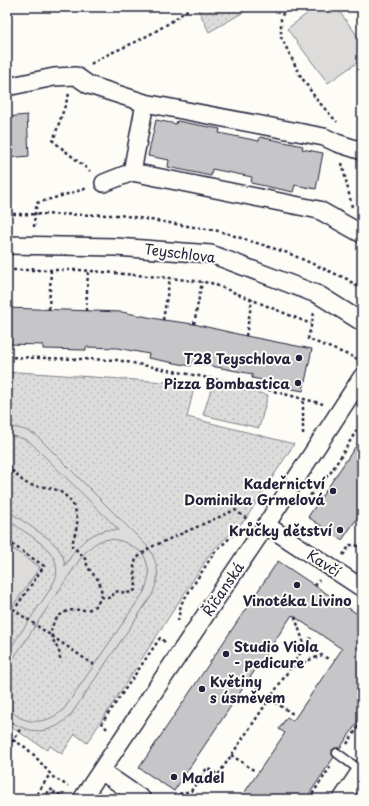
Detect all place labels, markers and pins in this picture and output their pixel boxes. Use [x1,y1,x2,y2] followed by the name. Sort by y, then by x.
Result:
[184,348,291,369] place label: T28 Teyschlova
[294,353,304,363] marker: T28 Teyschlova
[164,373,290,394] place label: Pizza Bombastica
[293,378,303,388] marker: Pizza Bombastica
[184,473,326,510] place label: Kadeřnictví Dominika Grmelová
[328,486,338,496] marker: Kadeřnictví Dominika Grmelová
[229,520,333,541] place label: Krůčky dětství
[335,525,345,535] marker: Krůčky dětství
[292,580,302,590] marker: Vinotéka Livino
[243,590,351,611] place label: Vinotéka Livino
[234,636,319,673] place label: Studio Viola - pedicure
[221,649,231,659] marker: Studio Viola - pedicure
[210,671,285,708] place label: Květiny s úsměvem
[197,684,207,694] marker: Květiny s úsměvem
[182,767,224,788] place label: Madel
[169,772,179,782] marker: Madel

